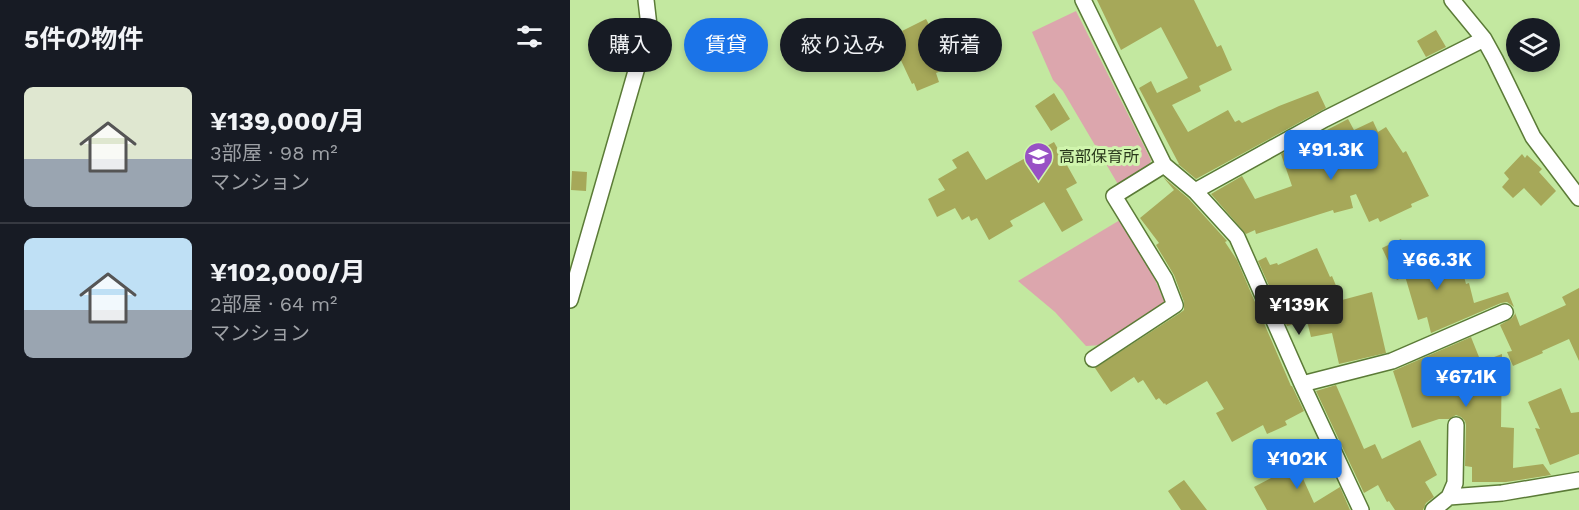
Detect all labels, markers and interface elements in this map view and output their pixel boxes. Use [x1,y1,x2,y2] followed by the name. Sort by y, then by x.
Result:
[588,18,672,72] chip: 購入
[684,18,768,72] chip: 賃貸
[780,18,906,72] chip: 絞り込み
[918,18,1002,72] chip: 新着
[1506,18,1560,72] map controls
[1506,18,1560,72] button: layers
[513,20,546,53] icon: filters
[24,24,143,54] text: 5件の物件
[210,106,365,136] text: ¥139,000/月
[72,111,144,183] icon: home
[1282,130,1380,181] pin: ¥91.3K
[1298,137,1364,161] text: ¥91.3K
[1022,140,1054,182] school or university icon: 高部保育所
[210,141,338,165] text: 3部屋 · 98 m²
[1059,147,1139,166] place label: 高部保育所
[210,170,310,194] text: マンション
[1388,240,1486,291] pin: ¥66.3K
[1402,247,1472,271] text: ¥66.3K
[210,257,366,287] text: ¥102,000/月
[72,262,144,334] icon: home
[1257,285,1341,336] pin: ¥139K
[210,292,337,316] text: 2部屋 · 64 m²
[1269,292,1329,316] text: ¥139K
[210,321,310,345] text: マンション
[1417,357,1515,408] pin: ¥67.1K
[1435,364,1497,388] text: ¥67.1K
[1255,439,1339,490] pin: ¥102K
[1267,446,1327,470] text: ¥102K

